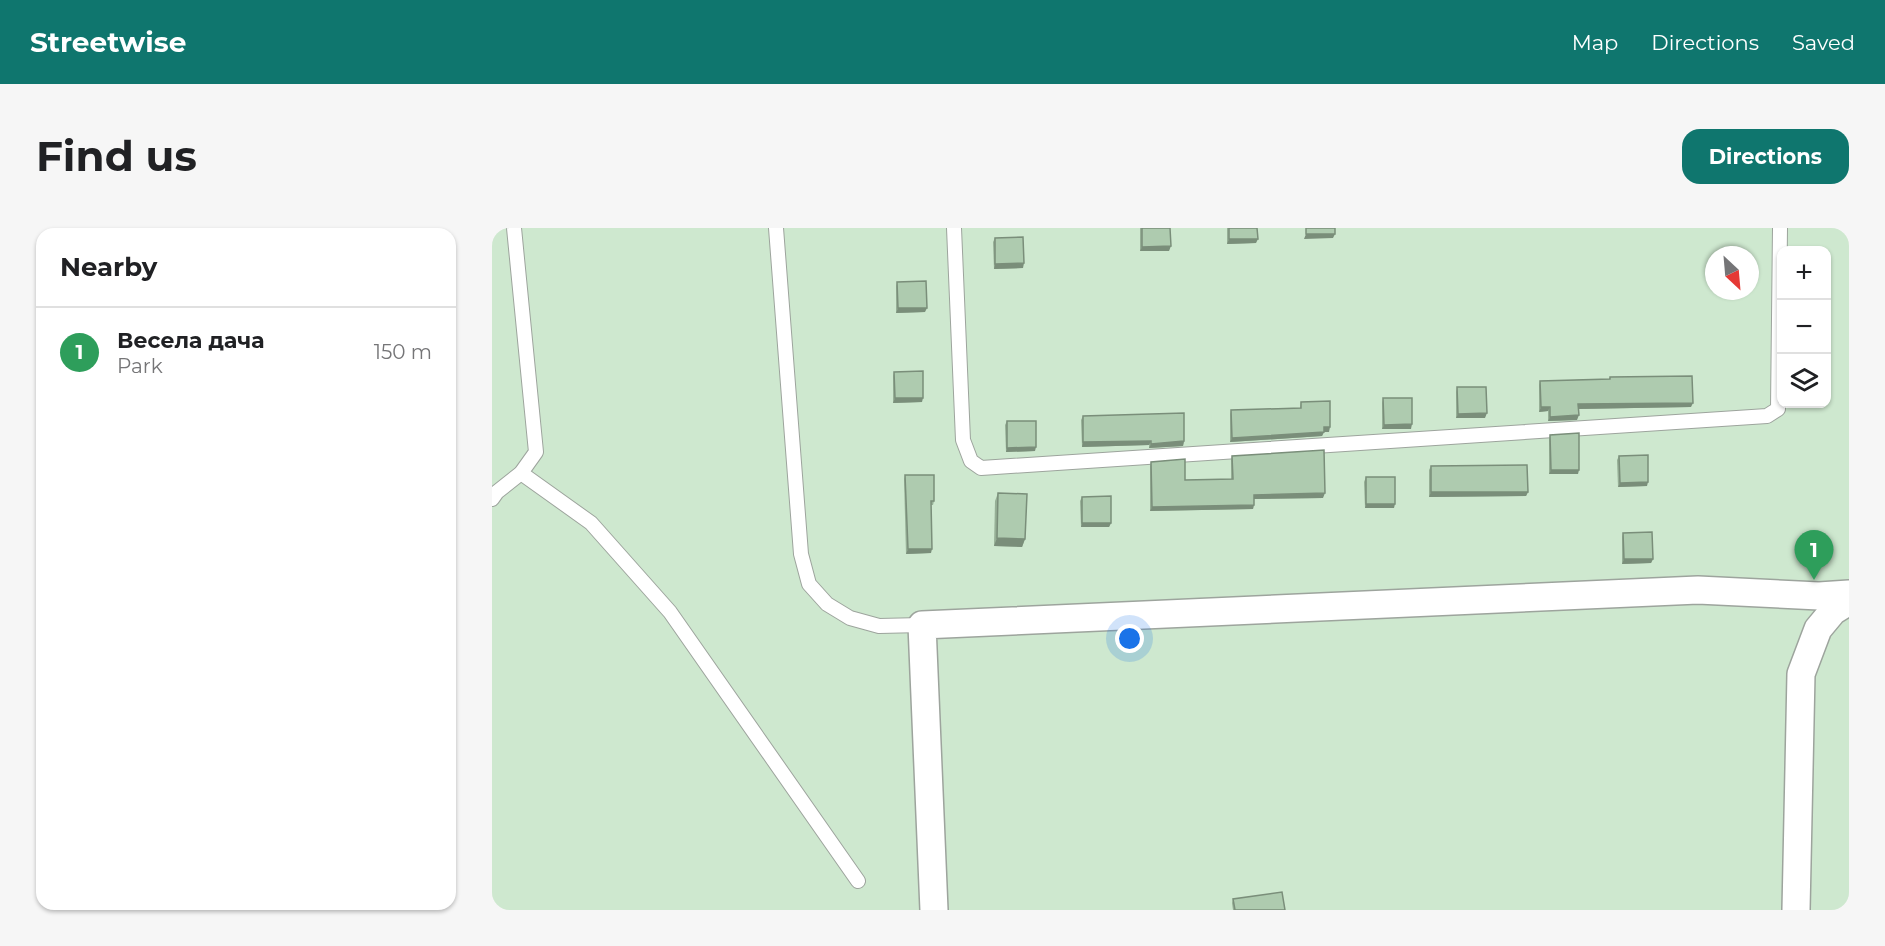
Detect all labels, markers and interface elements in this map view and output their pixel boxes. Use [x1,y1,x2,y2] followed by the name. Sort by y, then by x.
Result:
[30,25,186,59] text: Streetwise
[1572,30,1618,55] text: Map
[1651,30,1759,55] text: Directions
[1792,30,1855,55] text: Saved
[1682,129,1849,184] button: Directions
[36,130,197,182] text: Find us
[1705,246,1759,300] north arrow
[1777,246,1831,408] map controls
[1777,246,1831,300] button: +
[60,251,157,283] text: Nearby
[1777,300,1831,354] button: −
[117,327,265,354] text: Весела дача
[76,340,83,364] text: 1
[374,340,432,364] text: 150 m
[117,354,163,378] text: Park
[1777,354,1831,408] button: layers
[1794,530,1834,580] pin: 1
[1115,624,1144,653] your location

